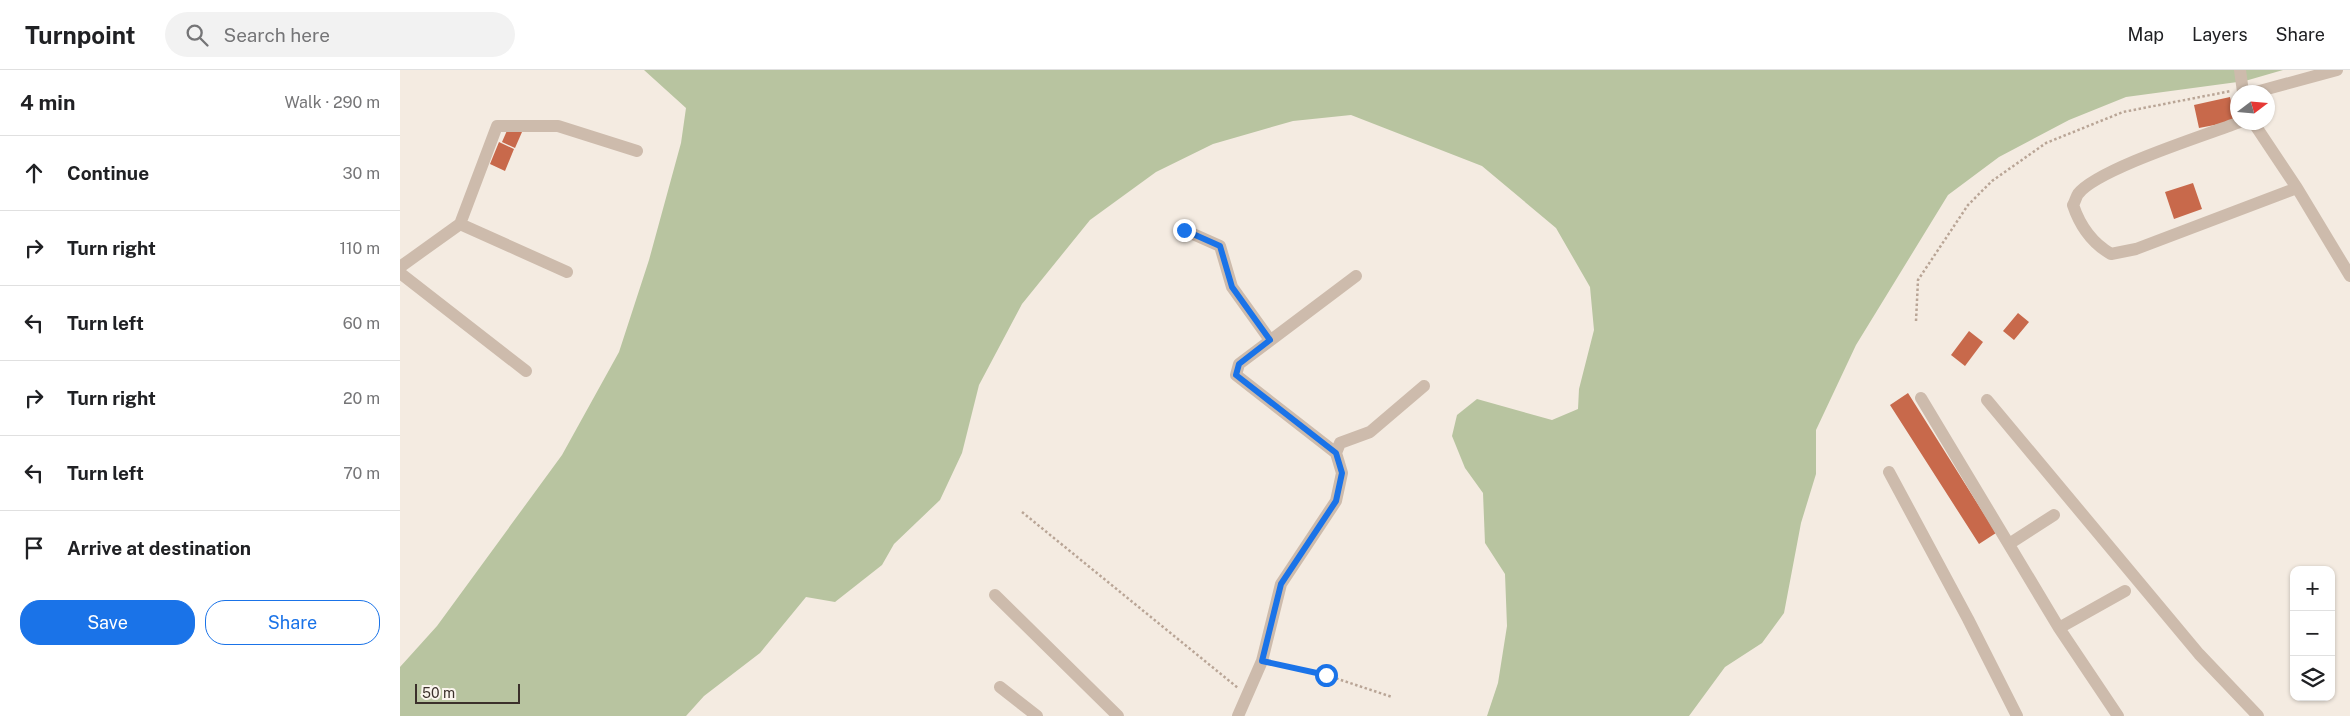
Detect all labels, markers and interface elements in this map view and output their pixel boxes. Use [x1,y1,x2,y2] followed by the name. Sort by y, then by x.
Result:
[165,12,515,57] search box
[25,21,135,49] text: Turnpoint
[183,21,211,49] icon: search
[223,24,330,46] text: Search here
[2128,24,2164,45] text: Map
[2192,24,2248,45] text: Layers
[2276,24,2325,45] text: Share
[2230,85,2275,130] north arrow
[20,90,75,115] text: 4 min
[285,93,380,112] text: Walk · 290 m
[20,159,48,187] icon: ahead
[67,162,149,184] text: Continue
[343,164,380,183] text: 30 m
[1173,219,1196,242] route end
[20,234,48,262] icon: right
[67,237,156,259] text: Turn right
[339,239,380,258] text: 110 m
[20,309,48,337] icon: left
[67,312,144,334] text: Turn left
[343,314,380,333] text: 60 m
[20,384,48,412] icon: right
[67,387,156,409] text: Turn right
[343,389,380,408] text: 20 m
[20,459,48,487] icon: left
[67,462,144,484] text: Turn left
[343,464,380,483] text: 70 m
[20,534,48,562] icon: arrive
[67,537,251,559] text: Arrive at destination
[2290,566,2335,701] map controls
[2290,566,2335,611] button: +
[20,600,195,645] button: Save
[205,600,380,645] button: Share
[2290,611,2335,656] button: −
[2290,656,2335,701] button: layers
[1315,664,1338,687] route start
[415,681,520,704] scale bar
[422,685,455,701] text: 50 m

